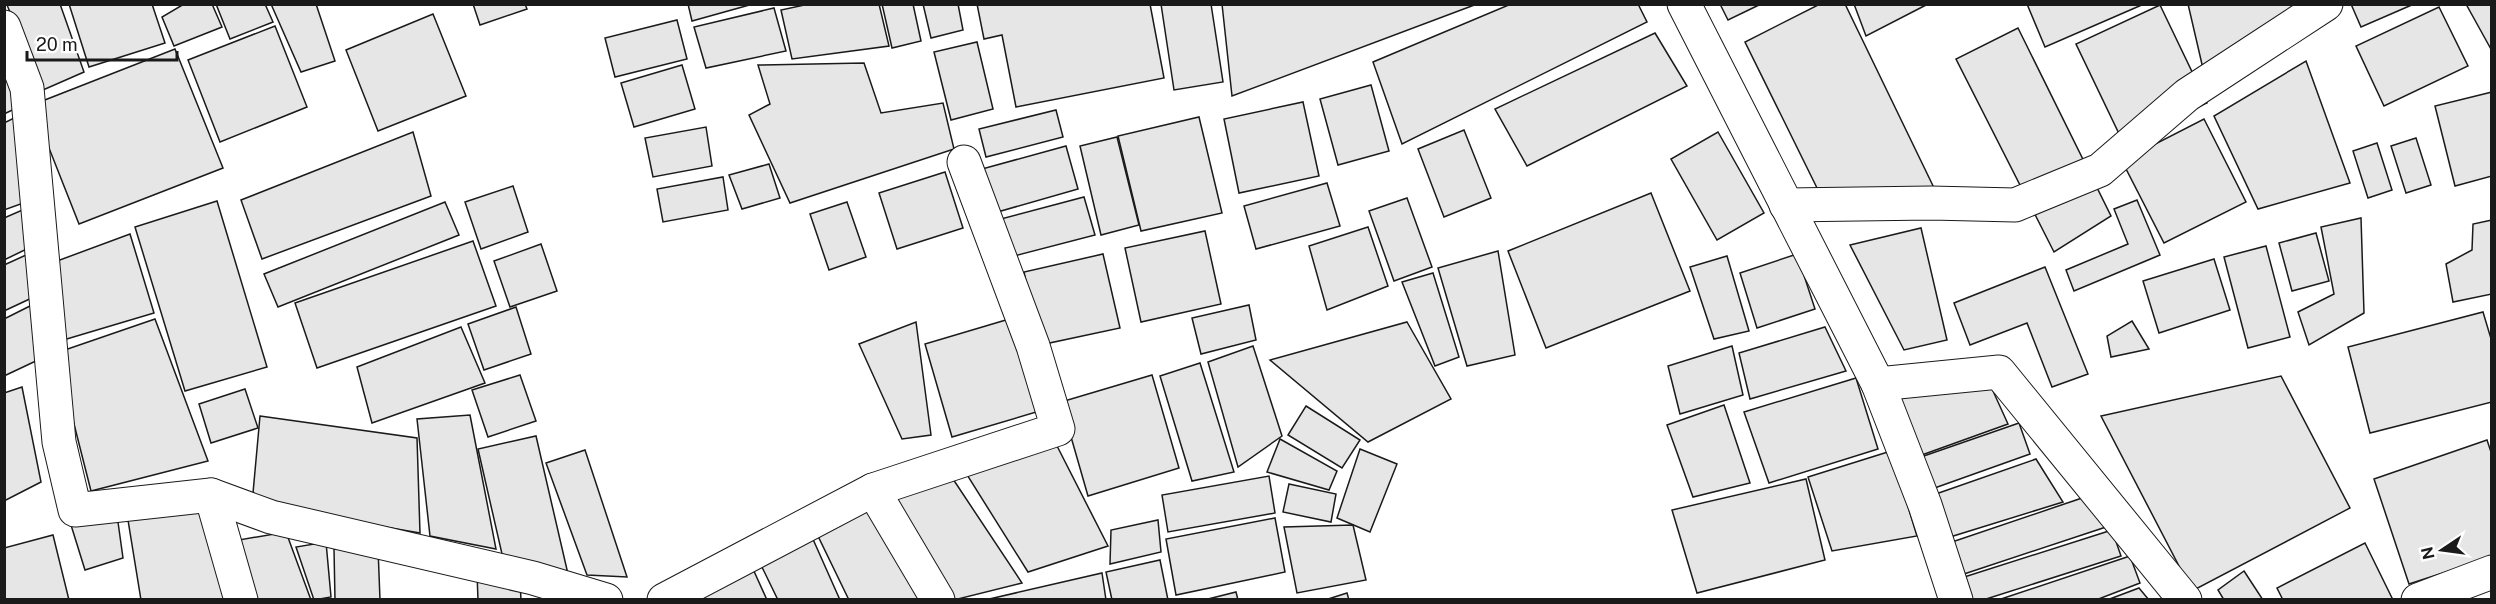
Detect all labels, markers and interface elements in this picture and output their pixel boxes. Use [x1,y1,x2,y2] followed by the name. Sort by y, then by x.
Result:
[27,24,177,62] scale bar
[36,34,78,55] text: 20 m
[2412,520,2472,580] north arrow
[2417,545,2439,561] text: N

